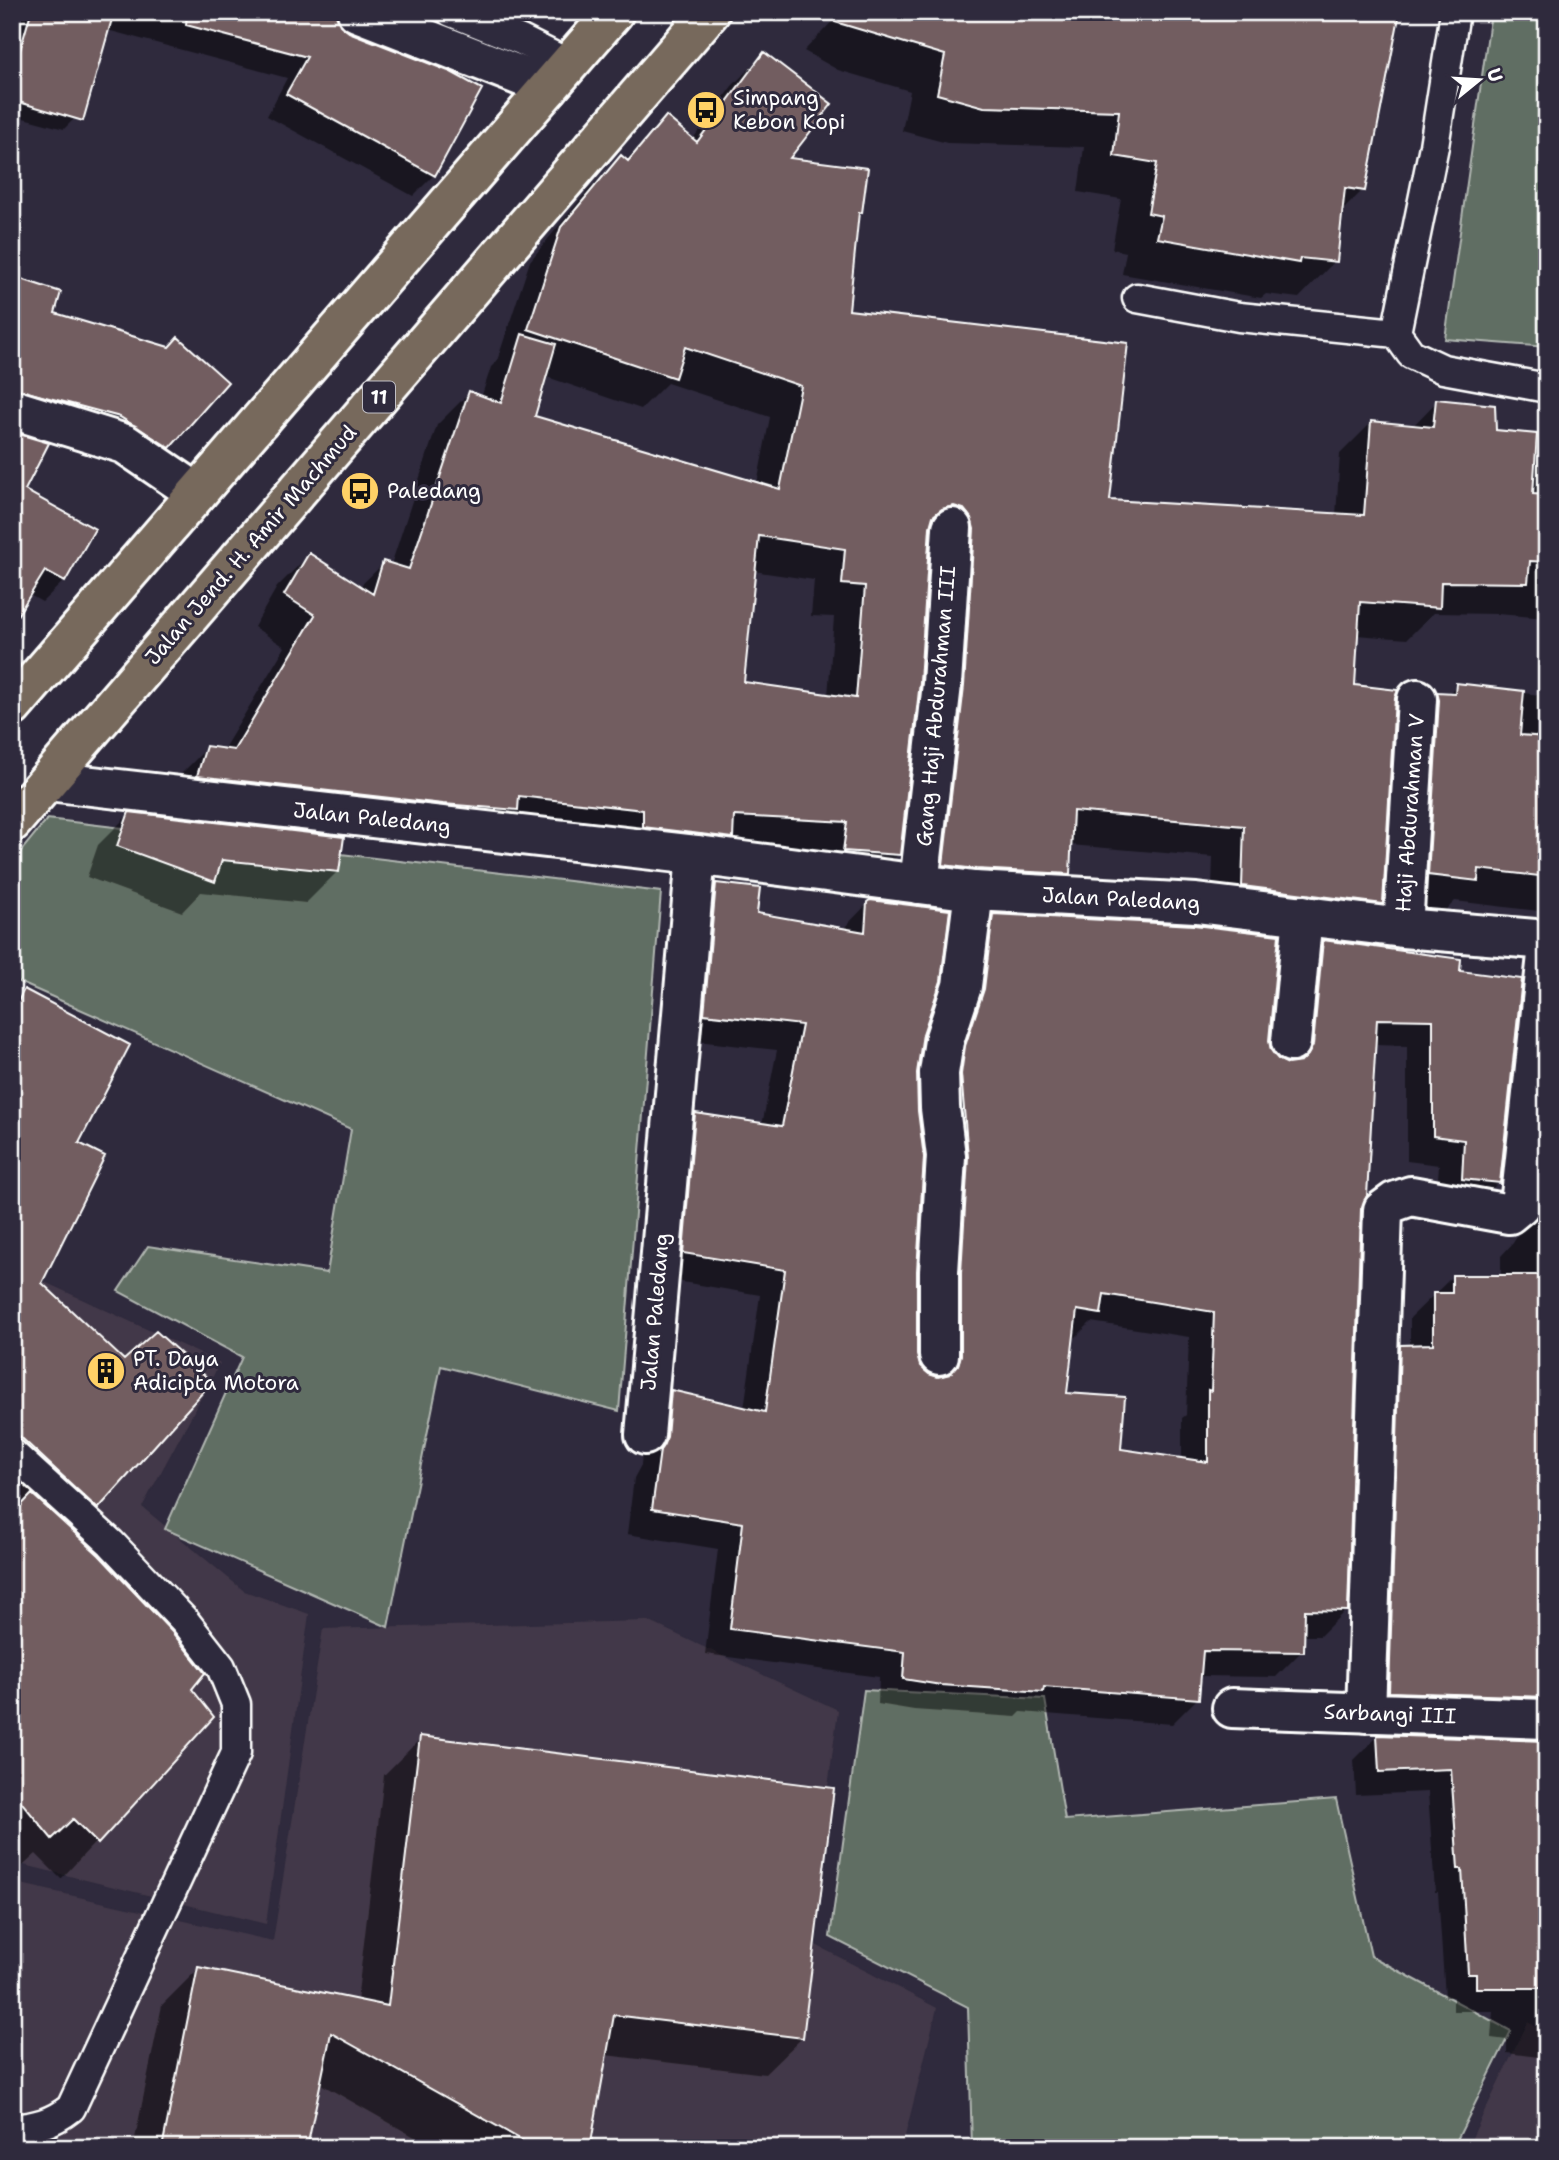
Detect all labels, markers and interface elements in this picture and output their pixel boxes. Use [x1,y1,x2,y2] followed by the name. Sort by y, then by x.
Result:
[1444,46,1514,116] north arrow
[1481,65,1509,85] text: U
[733,84,846,136] place label: Simpang Kebon Kopi
[685,89,727,131] bus stop icon: Simpang Kebon Kopi
[363,382,395,412] road number: 11
[139,419,363,671] street label: Jalan Jend. H. Amir Machmud
[339,470,381,512] bus stop icon: Paledang
[387,477,481,505] place label: Paledang
[910,564,962,848] street label: Gang Haji Abdurahman III
[1389,713,1431,913] street label: Haji Abdurahman V
[292,796,452,840] street label: Jalan Paledang
[1041,881,1201,917] street label: Jalan Paledang
[634,1232,676,1392] street label: Jalan Paledang
[133,1345,299,1397] place label: PT. Daya Adicipta Motora
[85,1350,127,1392] building icon: PT. Daya Adicipta Motora
[1323,1698,1457,1730] street label: Sarbangi III

